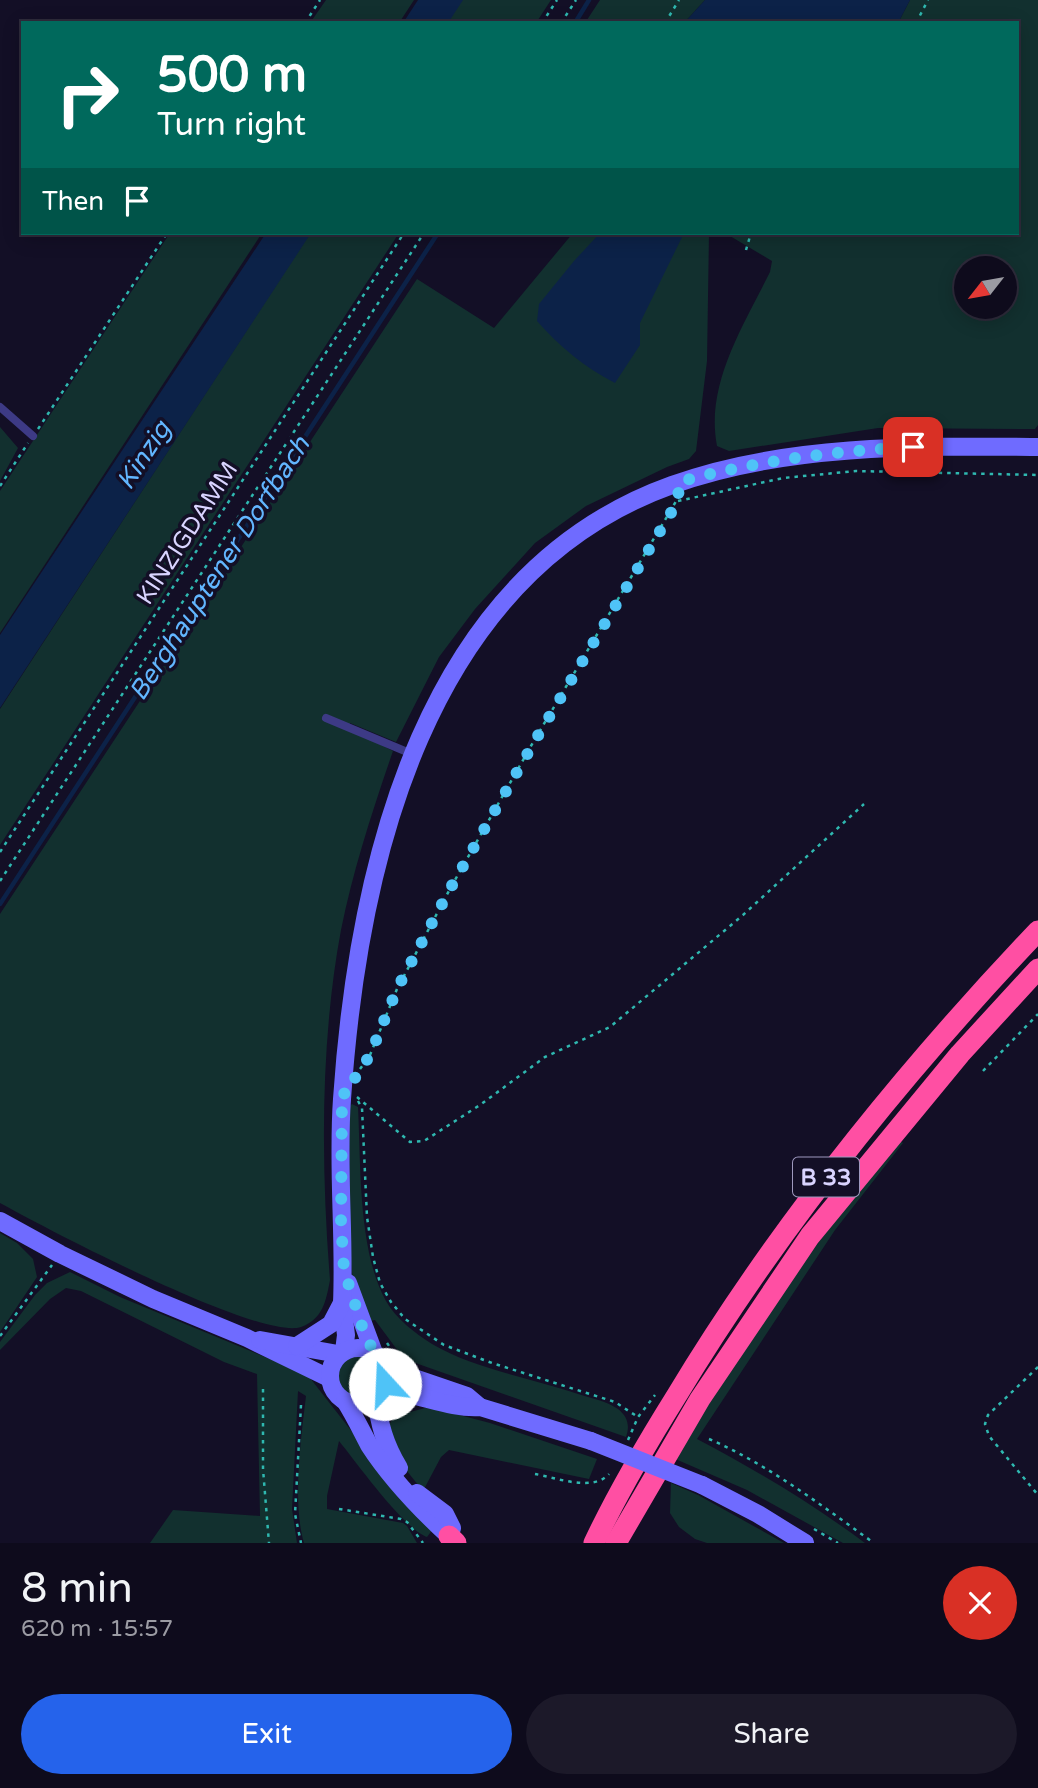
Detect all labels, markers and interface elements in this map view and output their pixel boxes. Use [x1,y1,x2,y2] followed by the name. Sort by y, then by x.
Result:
[157,46,307,105] text: 500 m
[42,49,133,140] icon: right
[157,106,306,144] text: Turn right
[118,182,156,220] icon: arrive
[42,186,104,217] text: Then
[954,256,1017,318] north arrow
[954,256,1017,319] map controls
[110,414,178,495] water label: Kinzig
[883,417,943,477] pin
[894,428,932,466] icon: arrive
[122,430,317,706] water label: Berghauptener Dorfbach
[130,456,244,610] street label: KINZIGDAMM
[793,1158,859,1196] road number: B 33
[348,1347,422,1421] position arrow
[21,1563,133,1614] text: 8 min
[943,1566,1017,1640] button: close
[21,1615,173,1643] text: 620 m · 15:57
[21,1694,512,1774] button: Exit
[526,1694,1017,1774] button: Share

